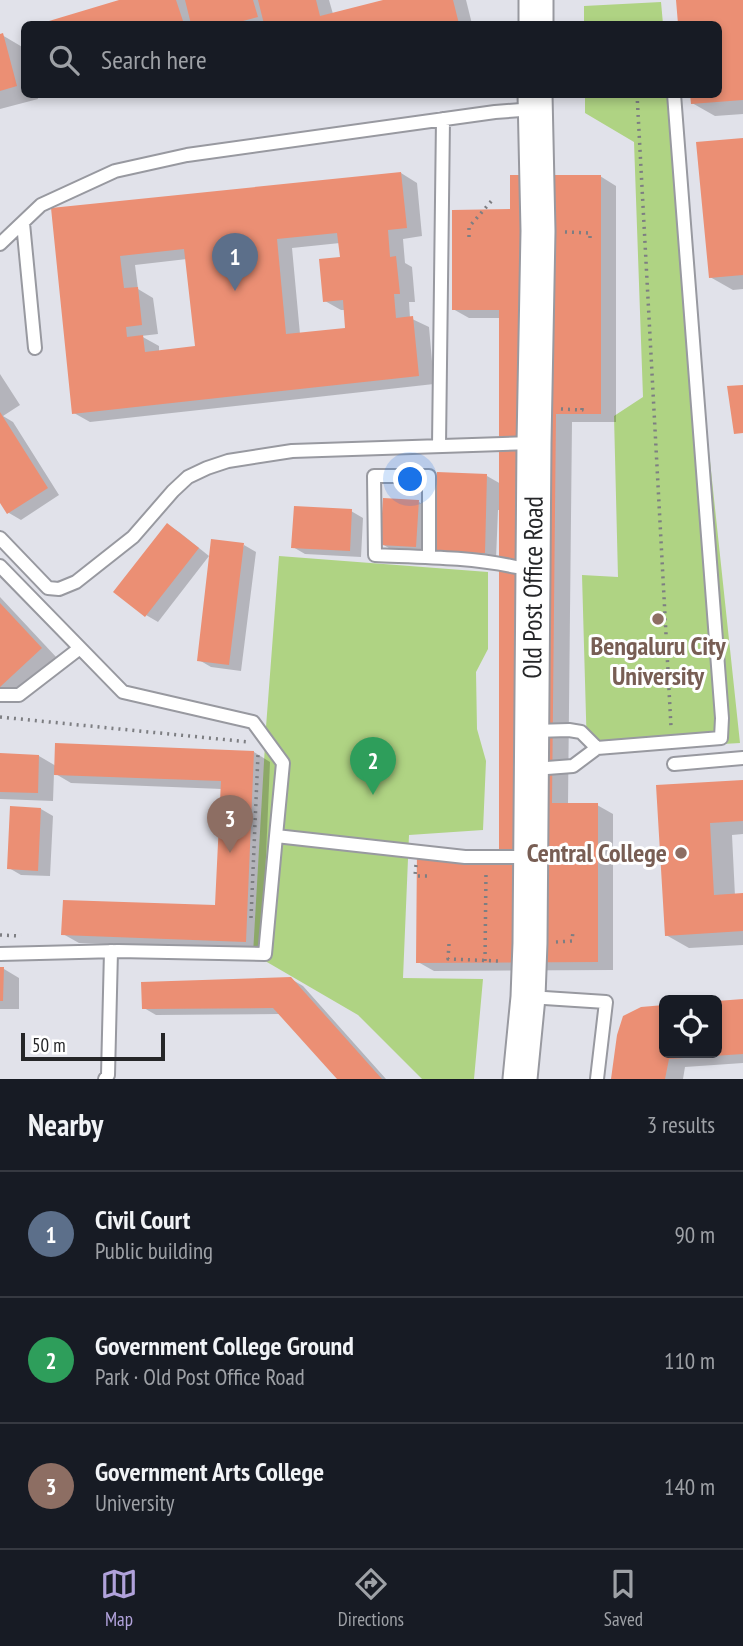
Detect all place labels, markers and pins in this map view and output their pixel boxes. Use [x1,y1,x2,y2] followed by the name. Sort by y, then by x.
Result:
[212,233,258,291] pin: 1
[650,611,666,627] marker: Bengaluru City University
[590,629,726,692] place label: Bengaluru City University
[350,737,396,795] pin: 2
[207,795,253,853] pin: 3
[527,836,667,869] place label: Central College
[673,845,689,861] marker: Central College

